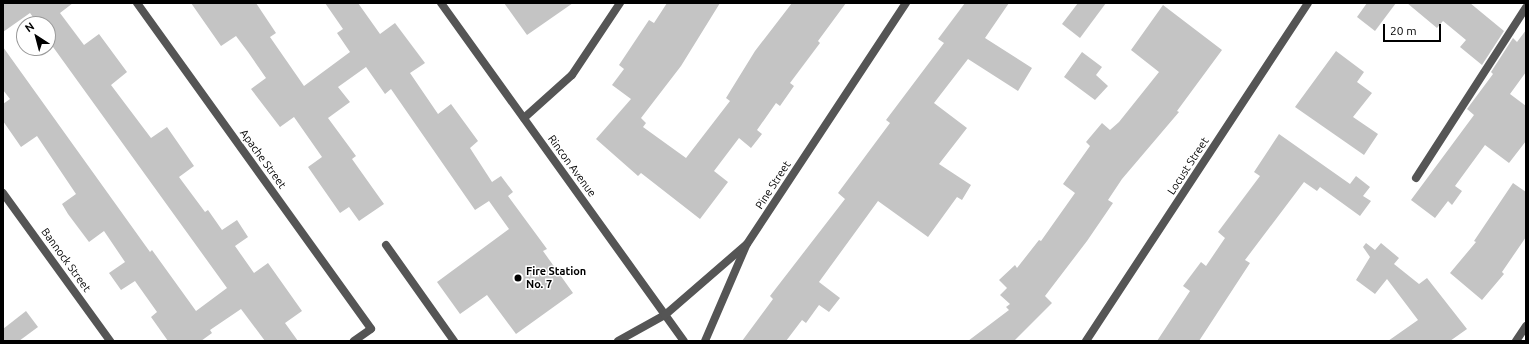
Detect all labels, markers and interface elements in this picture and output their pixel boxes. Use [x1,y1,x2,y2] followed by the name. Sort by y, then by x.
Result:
[16,16,56,56] north arrow
[1385,16,1443,42] scale bar
[23,20,36,34] text: N
[1390,24,1417,37] text: 20 m
[237,127,289,191] street label: Apache Street
[545,133,599,199] street label: Rincon Avenue
[1165,135,1211,197] street label: Locust Street
[753,158,793,212] street label: Pine Street
[38,226,94,294] street label: Bannock Street
[526,265,586,291] place label: Fire Station No. 7
[513,273,523,283] marker: Fire Station No. 7

